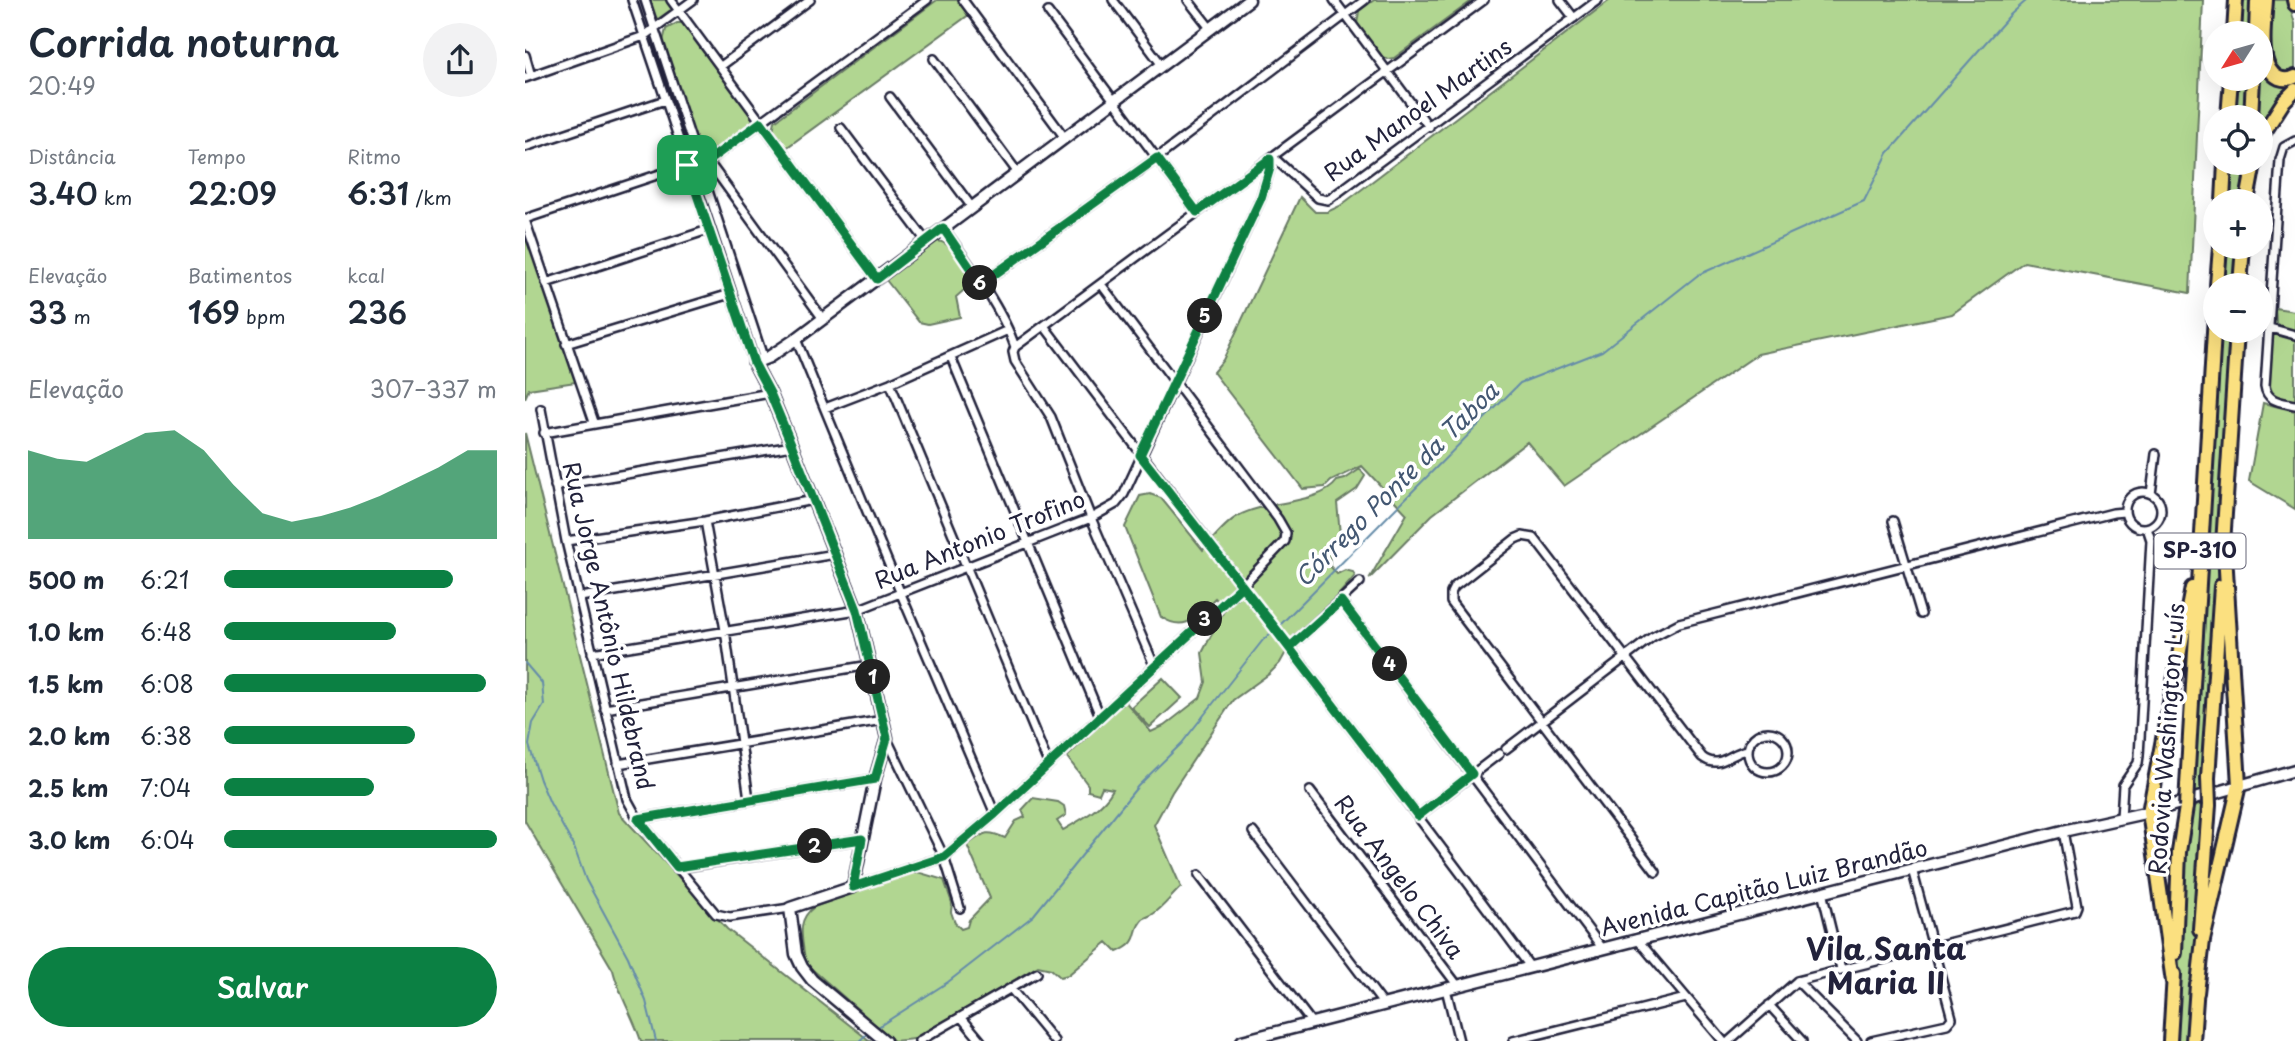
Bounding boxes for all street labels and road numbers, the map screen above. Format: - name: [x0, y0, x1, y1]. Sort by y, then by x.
- street label: Rua Manoel Martins: [1316, 29, 1518, 189]
- street label: Rua Jorge Antônio Hildebrand: [555, 458, 664, 793]
- street label: Rua Antonio Trofino: [869, 480, 1090, 597]
- road number: SP-310: [2155, 534, 2245, 568]
- street label: Rodovia Washington Luís: [2139, 602, 2192, 876]
- street label: Rua Angelo Chiva: [1327, 787, 1474, 966]
- street label: Avenida Capitão Luiz Brandão: [1597, 829, 1931, 944]

